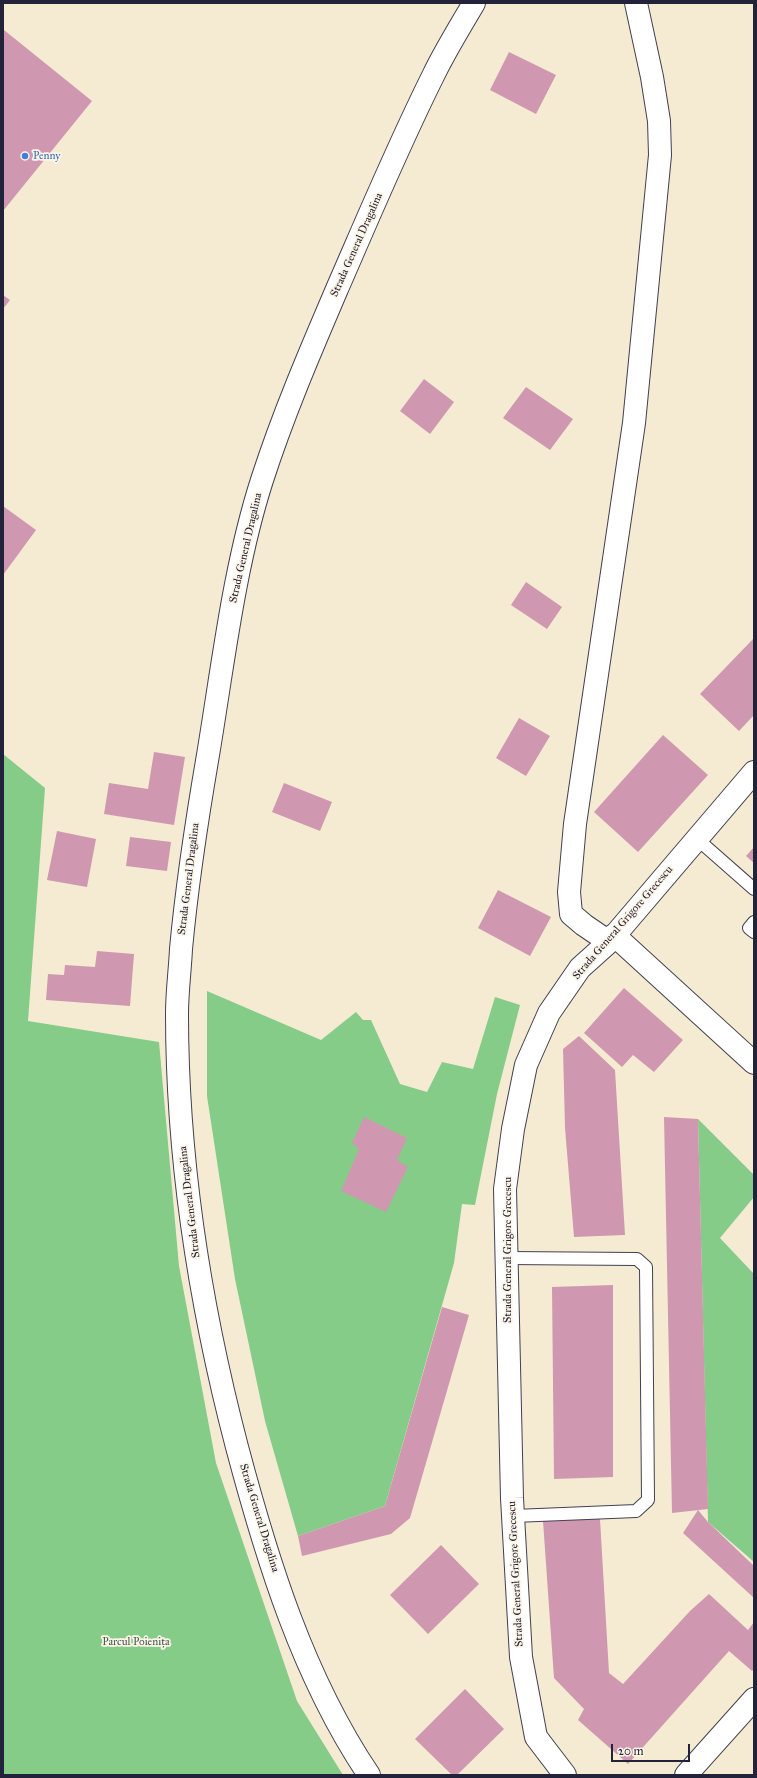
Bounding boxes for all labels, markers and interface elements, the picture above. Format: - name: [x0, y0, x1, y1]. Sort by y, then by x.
- place label: Penny: [33, 149, 60, 163]
- marker: Penny: [20, 151, 30, 161]
- street label: Strada General Dragalina: [328, 191, 386, 299]
- street label: Strada General Dragalina: [227, 492, 265, 604]
- street label: Strada General Dragalina: [176, 822, 202, 936]
- street label: Strada General Grigore Grecescu: [570, 864, 676, 982]
- street label: Strada General Dragalina: [177, 1145, 203, 1259]
- street label: Strada General Grigore Grecescu: [501, 1177, 515, 1323]
- street label: Strada General Dragalina: [236, 1462, 282, 1574]
- street label: Strada General Grigore Grecescu: [506, 1501, 526, 1647]
- park label: Parcul Poieniţa: [102, 1635, 170, 1649]
- scale bar: [613, 1736, 692, 1762]
- text: 20 m: [618, 1744, 644, 1758]

